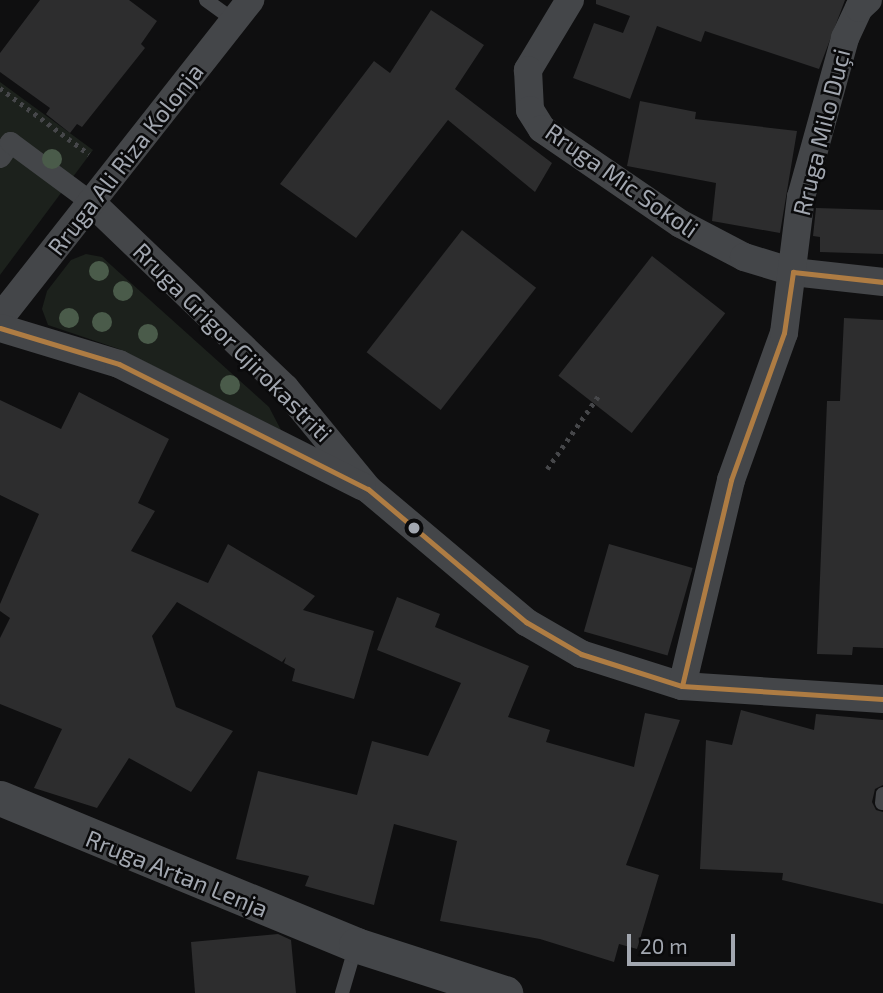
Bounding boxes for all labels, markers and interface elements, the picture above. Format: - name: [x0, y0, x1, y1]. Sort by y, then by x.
- street label: Rruga Milo Duçi: [786, 46, 856, 218]
- street label: Rruga Ali Riza Kolonja: [41, 57, 209, 261]
- street label: Rruga Mic Sokoli: [540, 117, 704, 243]
- street label: Rruga Grigor Gjirokastriti: [127, 236, 339, 448]
- unlabelled marker: [407, 521, 421, 535]
- street label: Rruga Artan Lenja: [81, 823, 273, 923]
- scale bar: [631, 920, 740, 964]
- text: 20 m: [640, 933, 688, 958]

